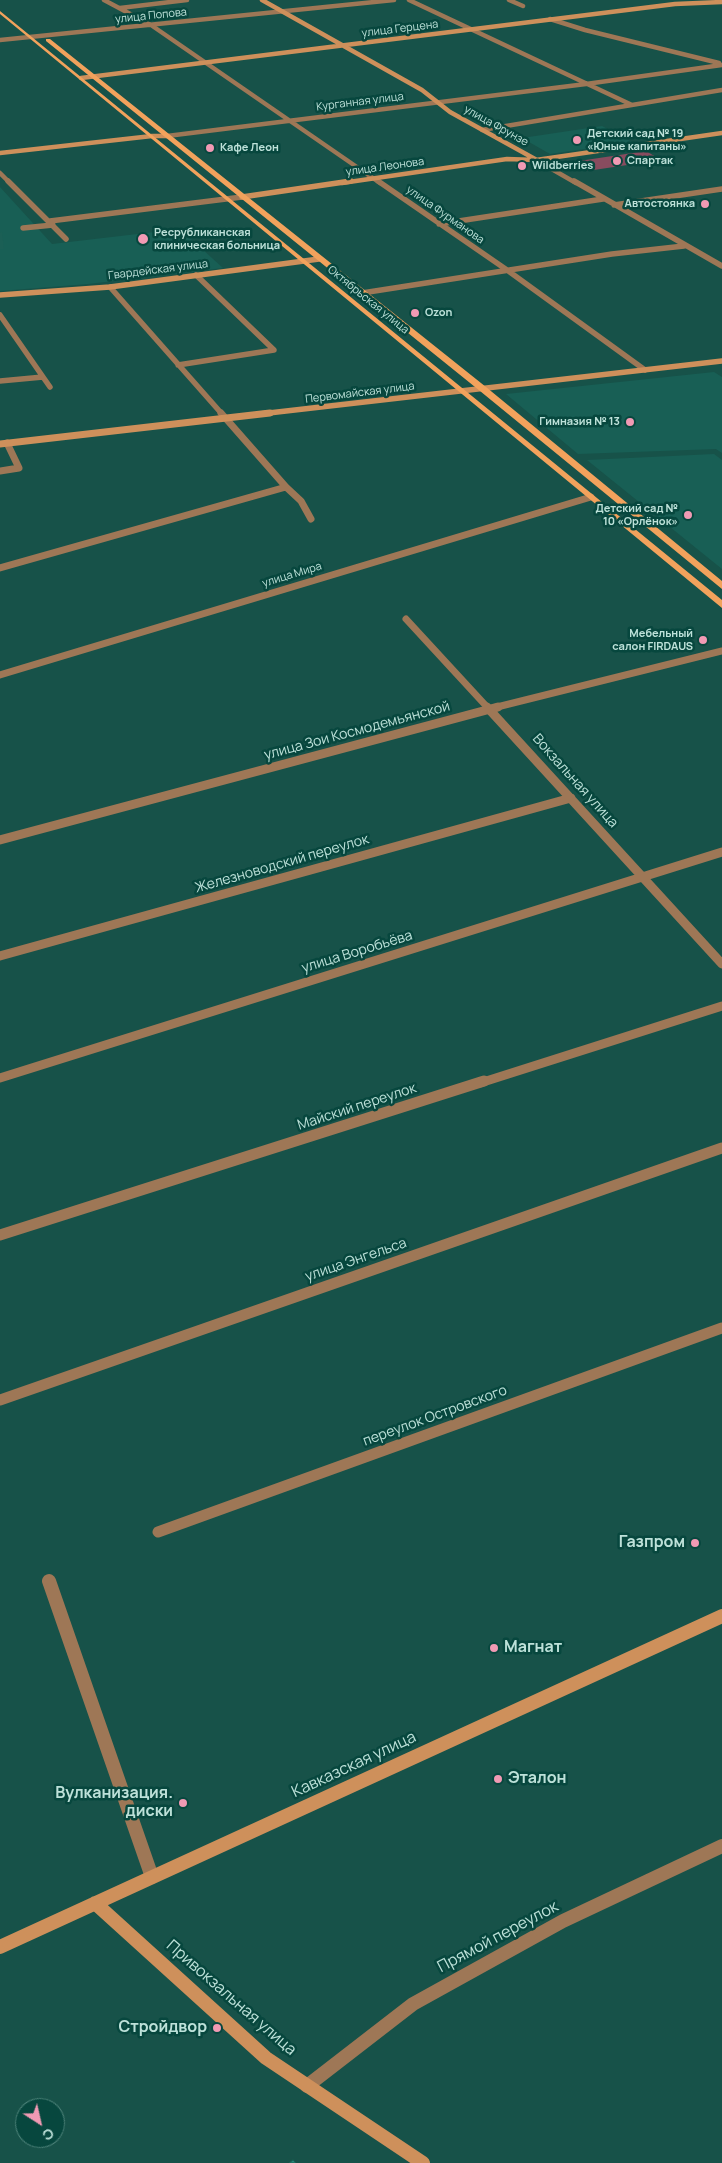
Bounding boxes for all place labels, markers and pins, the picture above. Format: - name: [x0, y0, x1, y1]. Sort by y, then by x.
- place label: Детский сад № 19 «Юные капитаны»: [587, 127, 687, 153]
- marker: Детский сад № 19 «Юные капитаны»: [571, 134, 583, 146]
- place label: Кафе Леон: [220, 141, 279, 155]
- marker: Кафе Леон: [204, 142, 216, 154]
- place label: Спартак: [627, 154, 673, 168]
- marker: Спартак: [611, 155, 623, 167]
- place label: Wildberries: [532, 159, 593, 173]
- marker: Wildberries: [516, 160, 528, 172]
- place label: Автостоянка: [625, 197, 695, 211]
- marker: Автостоянка: [699, 198, 711, 210]
- place label: Ресрубликанская клиническая больница: [154, 226, 280, 252]
- marker: Ресрубликанская клиническая больница: [136, 232, 150, 246]
- place label: Ozon: [425, 306, 452, 320]
- marker: Ozon: [409, 307, 421, 319]
- place label: Гимназия № 13: [539, 415, 620, 429]
- marker: Гимназия № 13: [624, 416, 636, 428]
- place label: Детский сад № 10 «Орлёнок»: [596, 502, 678, 528]
- marker: Детский сад № 10 «Орлёнок»: [682, 509, 694, 521]
- place label: Мебельный салон FIRDAUS: [612, 627, 693, 653]
- marker: Мебельный салон FIRDAUS: [697, 634, 709, 646]
- place label: Газпром: [619, 1533, 685, 1553]
- marker: Газпром: [689, 1537, 701, 1549]
- place label: Магнат: [504, 1638, 562, 1658]
- marker: Магнат: [488, 1642, 500, 1654]
- place label: Эталон: [508, 1769, 567, 1789]
- marker: Эталон: [492, 1773, 504, 1785]
- place label: Вулканизация. диски: [55, 1784, 173, 1822]
- marker: Вулканизация. диски: [177, 1797, 189, 1809]
- place label: Стройдвор: [118, 2018, 207, 2038]
- marker: Стройдвор: [211, 2022, 223, 2034]

